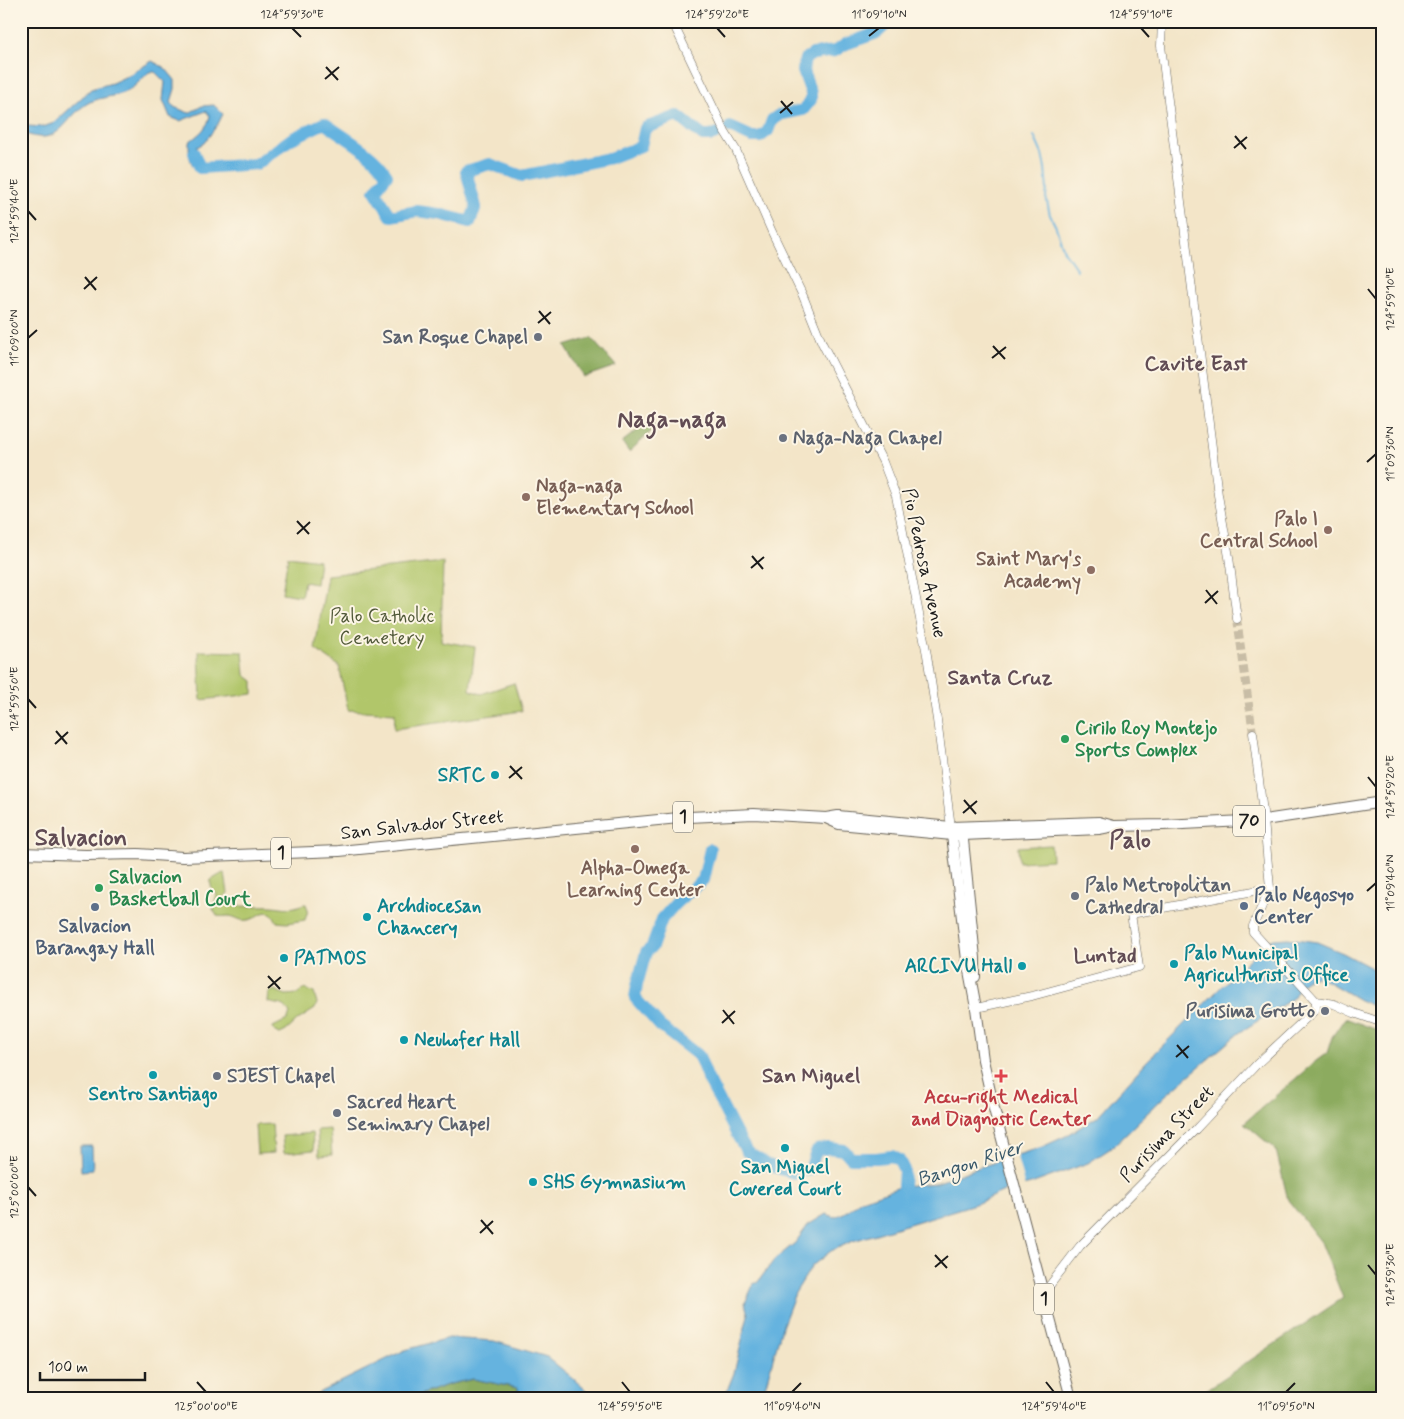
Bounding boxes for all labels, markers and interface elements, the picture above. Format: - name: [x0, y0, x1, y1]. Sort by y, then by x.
- text: 124°59'30"E: [260, 7, 324, 23]
- text: 124°59'20"E: [685, 7, 749, 23]
- text: 11°09'10"N: [851, 7, 907, 23]
- text: 124°59'10"E: [1109, 7, 1173, 23]
- text: 124°59'40"E: [7, 179, 23, 243]
- text: 124°59'10"E: [1383, 267, 1399, 331]
- text: 11°09'00"N: [7, 310, 23, 366]
- place label: San Roque Chapel: [382, 325, 528, 350]
- marker: San Roque Chapel: [532, 331, 544, 343]
- district label: Cavite East: [1145, 350, 1248, 378]
- district label: Naga-naga: [617, 405, 727, 439]
- place label: Naga-Naga Chapel: [793, 426, 942, 454]
- text: 11°09'30"N: [1383, 426, 1399, 482]
- marker: Naga-Naga Chapel: [777, 432, 789, 444]
- place label: Naga-naga Elementary School: [536, 474, 694, 521]
- street label: Pio Pedrosa Avenue: [896, 486, 952, 640]
- marker: Naga-naga Elementary School: [520, 491, 532, 503]
- place label: Palo I Central School: [1200, 507, 1318, 554]
- marker: Palo I Central School: [1322, 524, 1334, 536]
- place label: Saint Mary's Academy: [976, 547, 1082, 595]
- marker: Saint Mary's Academy: [1085, 564, 1097, 576]
- park label: Palo Catholic Cemetery: [330, 604, 435, 651]
- district label: Santa Cruz: [948, 664, 1053, 692]
- text: 124°59'50"E: [7, 666, 23, 732]
- place label: Cirilo Roy Montejo Sports Complex: [1075, 716, 1217, 763]
- marker: Cirilo Roy Montejo Sports Complex: [1059, 733, 1071, 745]
- text: 124°59'20"E: [1383, 755, 1399, 819]
- place label: SRTC: [438, 763, 485, 788]
- marker: SRTC: [489, 769, 501, 781]
- road number: 1: [673, 802, 693, 832]
- street label: San Salvador Street: [339, 804, 505, 846]
- road number: 70: [1233, 806, 1265, 836]
- district label: Salvacion: [35, 823, 127, 854]
- district label: Palo: [1109, 826, 1151, 857]
- road number: 1: [271, 838, 291, 868]
- marker: Alpha-Omega Learning Center: [629, 843, 641, 855]
- text: 11°09'40"N: [1383, 854, 1399, 912]
- place label: Alpha-Omega Learning Center: [567, 856, 704, 906]
- place label: Salvacion Basketball Court: [109, 865, 252, 912]
- place label: Palo Metropolitan Cathedral: [1085, 873, 1231, 920]
- marker: Salvacion Basketball Court: [93, 882, 105, 894]
- place label: Palo Negosyo Center: [1254, 883, 1354, 930]
- marker: Palo Metropolitan Cathedral: [1069, 890, 1081, 902]
- place label: Archdiocesan Chancery: [377, 894, 482, 941]
- marker: Palo Negosyo Center: [1238, 900, 1250, 912]
- marker: Salvacion Barangay Hall: [89, 901, 101, 913]
- marker: Archdiocesan Chancery: [361, 911, 373, 923]
- place label: Salvacion Barangay Hall: [35, 914, 155, 962]
- place label: Palo Municipal Agriculturist's Office: [1184, 941, 1349, 989]
- district label: Luntad: [1073, 942, 1137, 970]
- place label: PATMOS: [294, 946, 367, 971]
- marker: PATMOS: [278, 952, 290, 964]
- place label: ARCIVU Hall: [905, 954, 1012, 979]
- marker: Palo Municipal Agriculturist's Office: [1168, 958, 1180, 970]
- marker: ARCIVU Hall: [1016, 960, 1028, 972]
- place label: Purisima Grotto: [1185, 999, 1315, 1024]
- marker: Purisima Grotto: [1319, 1005, 1331, 1017]
- place label: Neuhofer Hall: [414, 1028, 520, 1053]
- marker: Neuhofer Hall: [398, 1034, 410, 1046]
- district label: San Miguel: [762, 1062, 860, 1090]
- place label: SJEST Chapel: [227, 1064, 336, 1089]
- marker: Sentro Santiago: [147, 1069, 159, 1081]
- marker: Accu-right Medical and Diagnostic Center: [994, 1069, 1008, 1083]
- marker: SJEST Chapel: [211, 1070, 223, 1082]
- street label: Purisima Street: [1114, 1080, 1220, 1188]
- place label: Sentro Santiago: [88, 1082, 218, 1108]
- place label: Accu-right Medical and Diagnostic Center: [911, 1085, 1092, 1133]
- place label: Sacred Heart Seminary Chapel: [347, 1090, 490, 1137]
- marker: Sacred Heart Seminary Chapel: [331, 1107, 343, 1119]
- water label: Bangon River: [913, 1133, 1030, 1196]
- marker: San Miguel Covered Court: [779, 1142, 791, 1154]
- text: 125°00'00"E: [7, 1155, 23, 1219]
- place label: San Miguel Covered Court: [729, 1155, 841, 1202]
- place label: SHS Gymnasium: [543, 1170, 687, 1195]
- marker: SHS Gymnasium: [527, 1176, 539, 1188]
- text: 124°59'30"E: [1383, 1243, 1399, 1307]
- road number: 1: [1034, 1284, 1054, 1315]
- scale bar: [40, 1349, 145, 1381]
- text: 100 m: [48, 1358, 88, 1378]
- text: 125°00'00"E: [174, 1399, 238, 1415]
- text: 124°59'50"E: [597, 1399, 663, 1415]
- text: 11°09'40"N: [763, 1399, 821, 1415]
- text: 124°59'40"E: [1022, 1399, 1086, 1415]
- text: 11°09'50"N: [1257, 1399, 1315, 1415]

